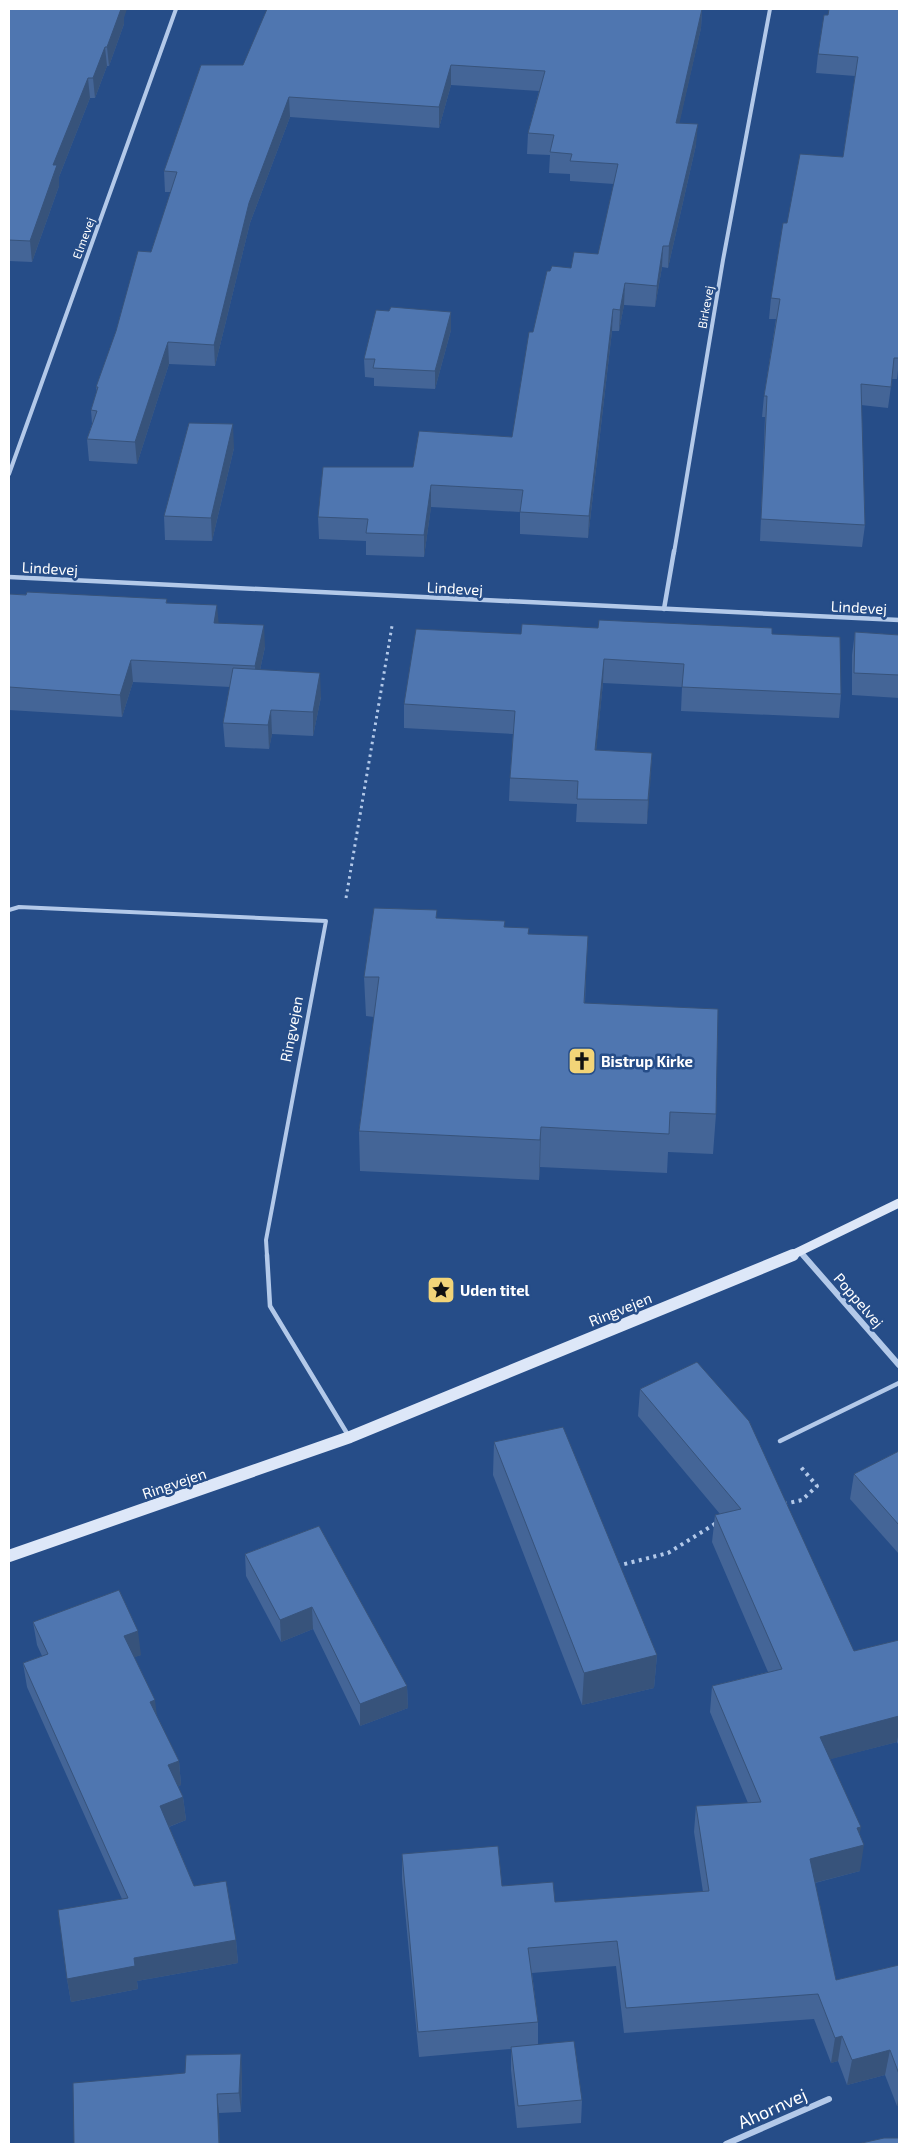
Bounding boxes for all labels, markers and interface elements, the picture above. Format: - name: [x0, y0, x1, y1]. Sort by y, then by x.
- street label: Elmevej: [69, 215, 98, 261]
- street label: Birkevej: [694, 284, 717, 330]
- street label: Lindevej: [21, 558, 79, 579]
- street label: Lindevej: [426, 578, 484, 599]
- street label: Lindevej: [830, 597, 888, 618]
- street label: Ringvejen: [276, 995, 307, 1064]
- church icon: Bistrup Kirke: [567, 1046, 597, 1076]
- place label: Bistrup Kirke: [601, 1052, 693, 1070]
- street label: Poppelvej: [830, 1269, 888, 1332]
- place icon: Uden titel: [426, 1275, 456, 1305]
- place label: Uden titel: [460, 1281, 530, 1299]
- street label: Ringvejen: [586, 1288, 655, 1331]
- street label: Ringvejen: [140, 1464, 209, 1503]
- street label: Ahornvej: [734, 2083, 810, 2133]

